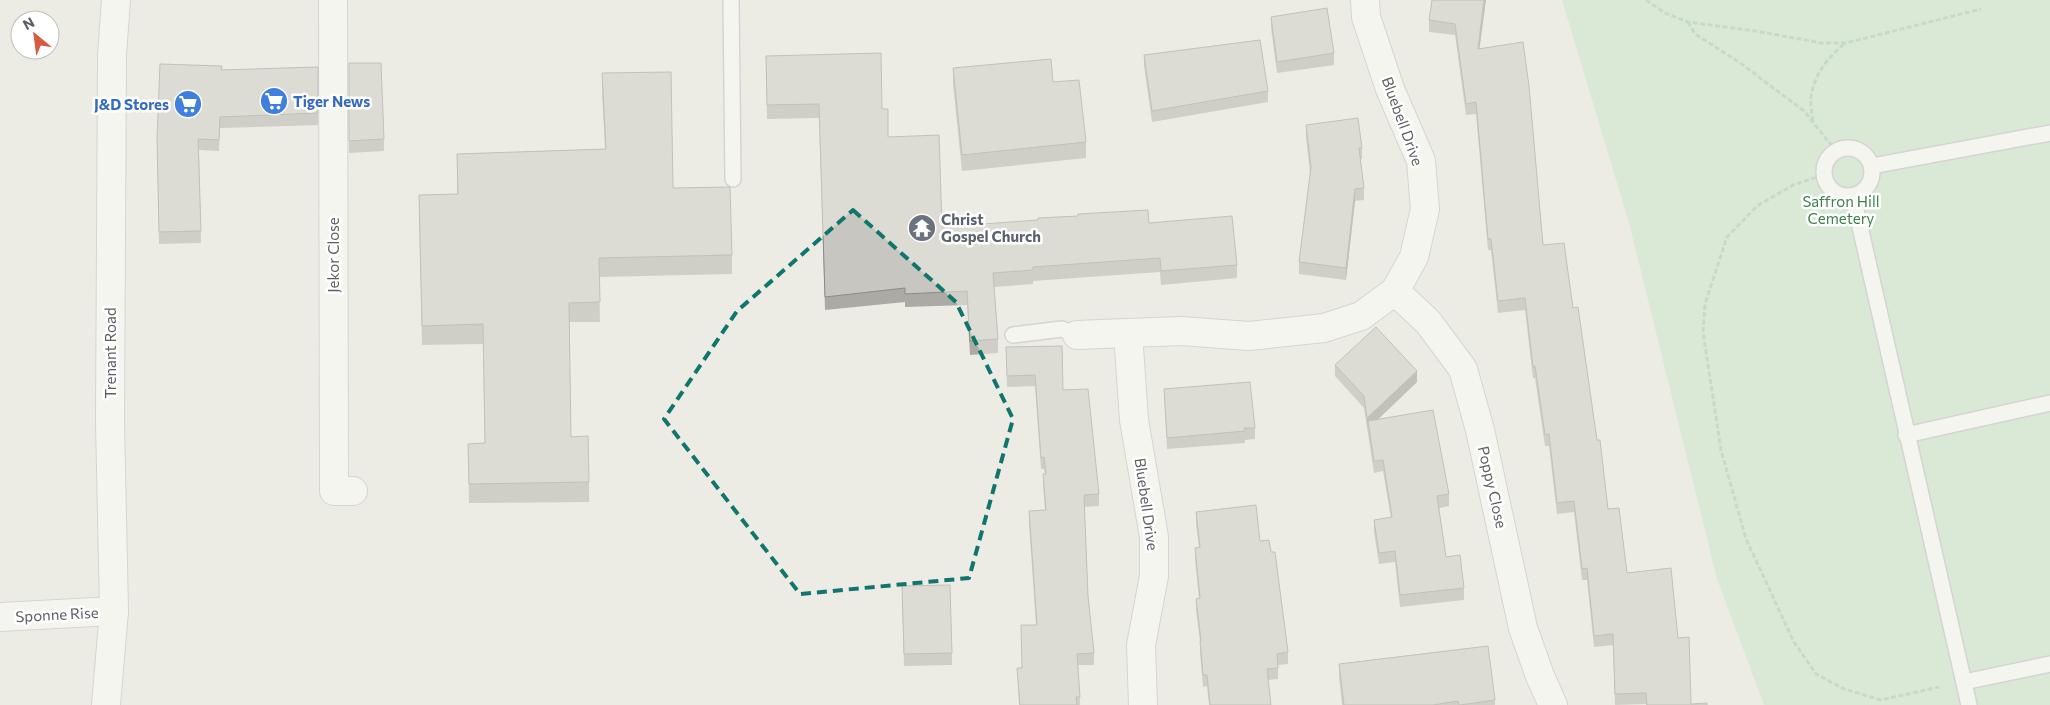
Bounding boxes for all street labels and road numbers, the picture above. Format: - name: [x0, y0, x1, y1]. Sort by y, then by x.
- street label: Bluebell Drive: [1379, 74, 1427, 168]
- street label: Jekor Close: [324, 217, 342, 293]
- street label: Trenant Road: [101, 307, 119, 399]
- street label: Poppy Close: [1475, 444, 1511, 530]
- street label: Bluebell Drive: [1132, 457, 1162, 552]
- street label: Sponne Rise: [15, 603, 99, 625]

